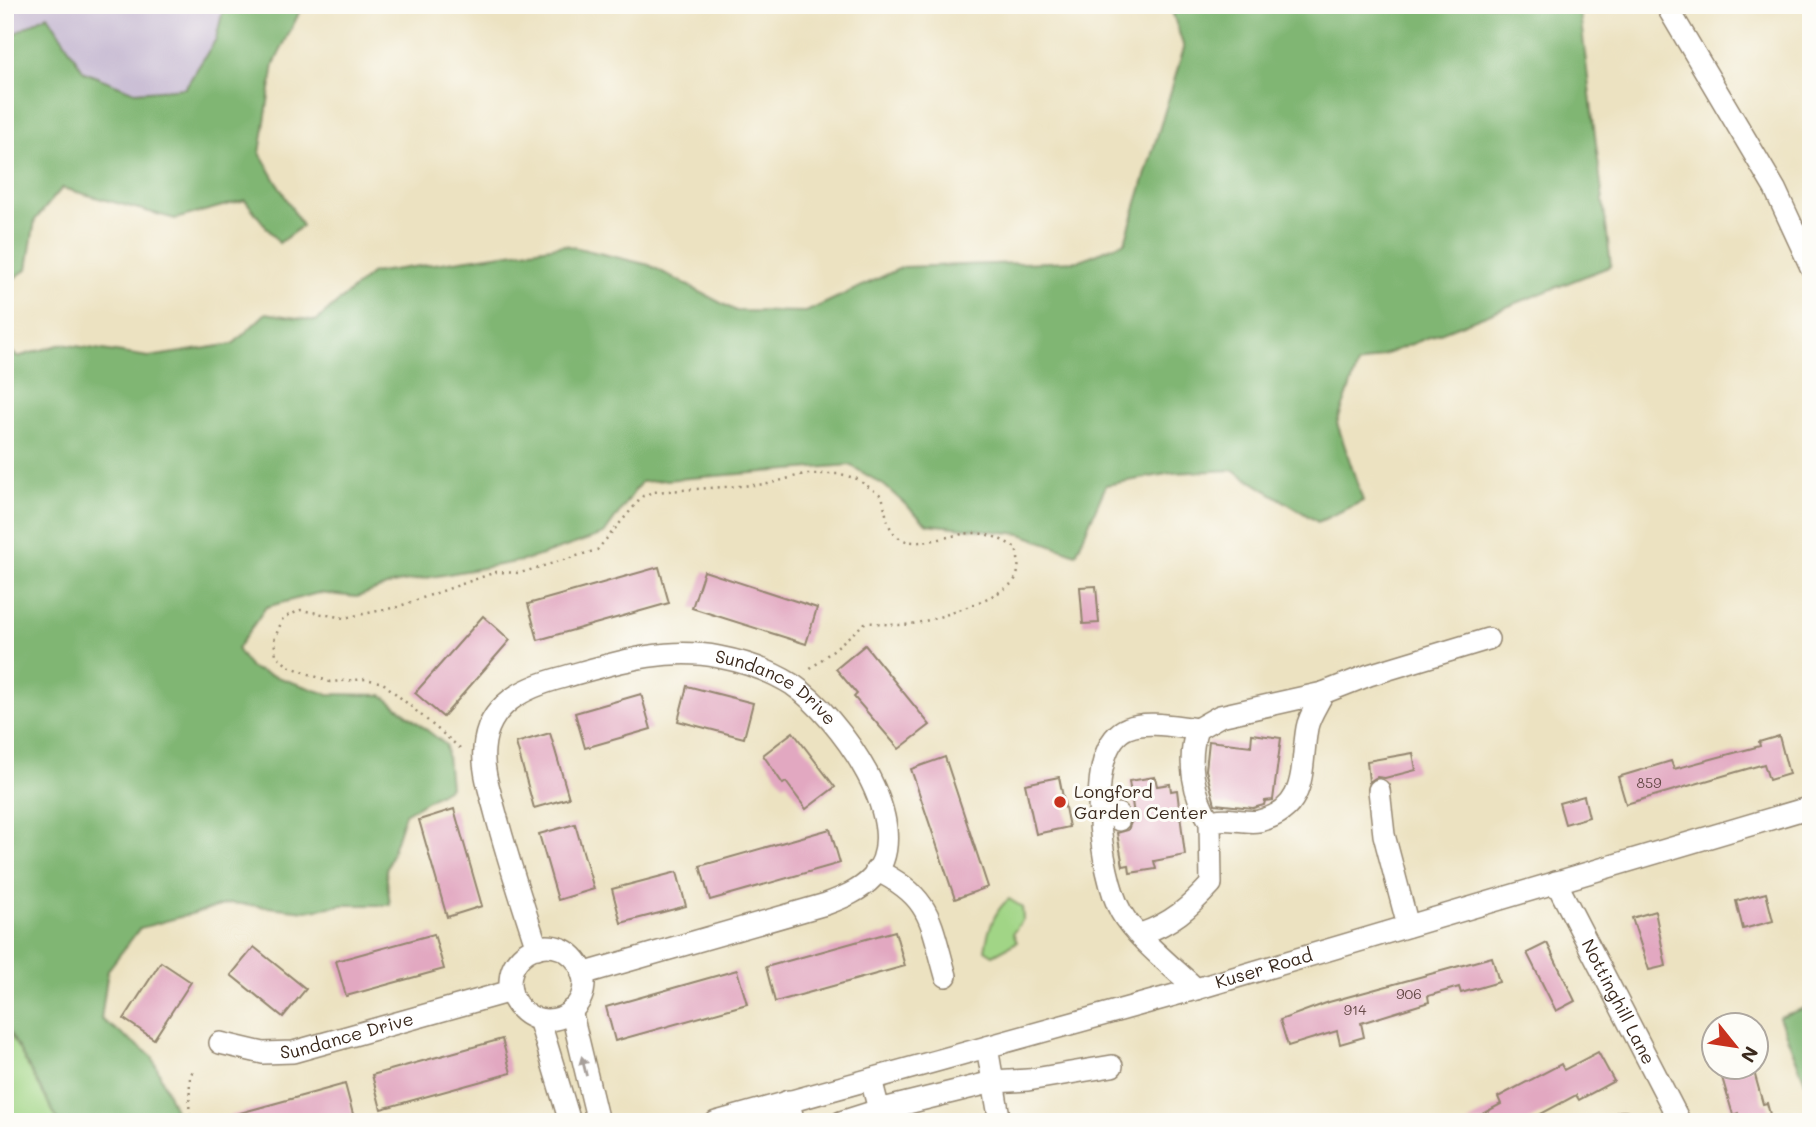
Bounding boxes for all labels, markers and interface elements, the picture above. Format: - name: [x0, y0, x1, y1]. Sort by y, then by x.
- street label: Sundance Drive: [713, 644, 842, 730]
- house number: 859: [1637, 773, 1661, 792]
- place label: Longford Garden Center: [1074, 779, 1208, 824]
- marker: Longford Garden Center: [1052, 794, 1068, 810]
- street label: Nottinghill Lane: [1576, 935, 1661, 1068]
- street label: Kuser Road: [1212, 942, 1315, 994]
- house number: 906: [1396, 984, 1422, 1003]
- house number: 914: [1344, 1000, 1367, 1019]
- street label: Sundance Drive: [280, 1006, 416, 1063]
- north arrow: [1700, 1012, 1770, 1082]
- text: N: [1736, 1042, 1765, 1067]
- one-way arrow: [578, 1055, 589, 1077]

